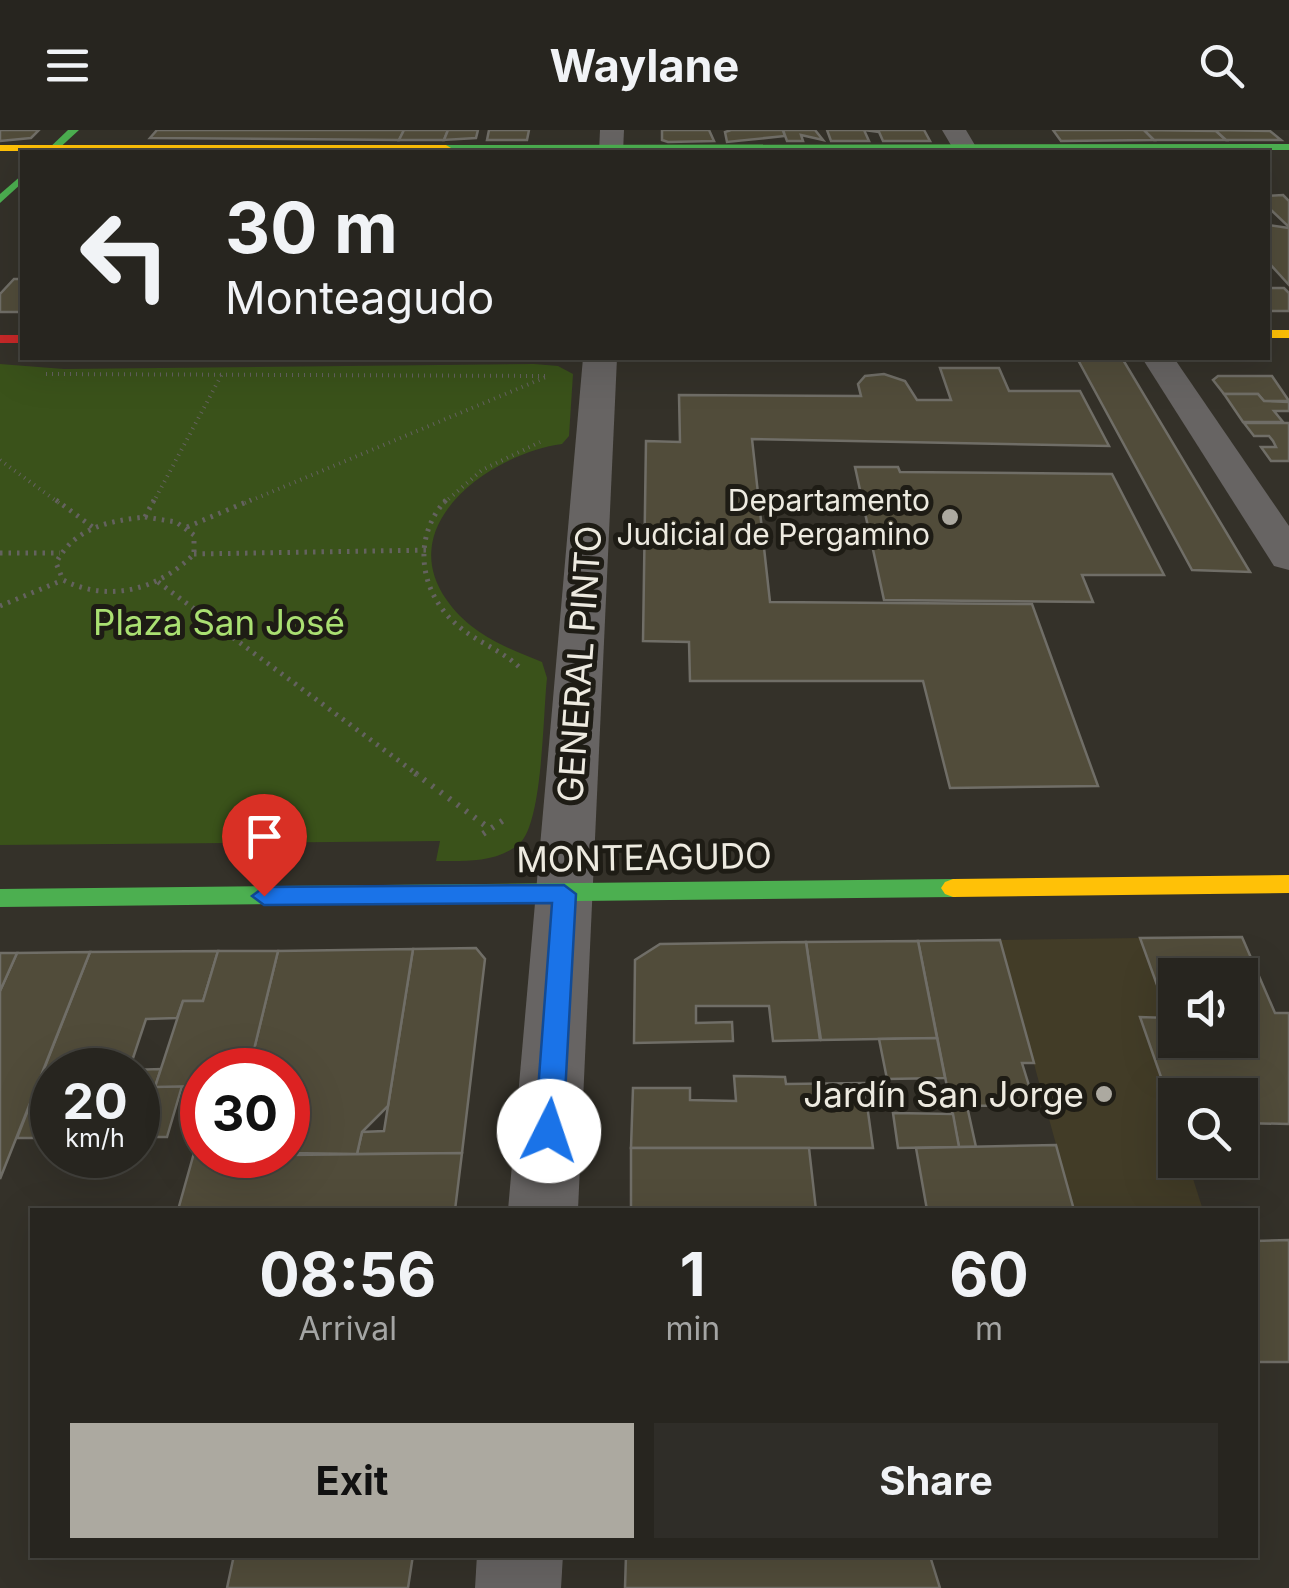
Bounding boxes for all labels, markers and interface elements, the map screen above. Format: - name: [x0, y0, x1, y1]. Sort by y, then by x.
- icon: menu: [40, 38, 95, 93]
- text: Waylane: [550, 38, 739, 93]
- icon: search: [1194, 38, 1249, 93]
- text: 30 m: [225, 185, 398, 270]
- icon: left: [60, 190, 190, 320]
- text: Monteagudo: [225, 270, 494, 325]
- place label: Departamento Judicial de Pergamino: [616, 482, 930, 552]
- marker: Departamento Judicial de Pergamino: [939, 506, 961, 528]
- street label: GENERAL PINTO: [548, 524, 610, 804]
- park label: Plaza San José: [93, 601, 345, 643]
- pin: [222, 794, 307, 897]
- icon: arrive: [237, 809, 292, 864]
- street label: MONTEAGUDO: [516, 834, 772, 880]
- map controls: [1158, 958, 1258, 1178]
- button: sound: [1158, 958, 1258, 1058]
- speed limit sign: 30: [180, 1048, 310, 1178]
- text: 20: [62, 1071, 128, 1131]
- place label: Jardín San Jorge: [803, 1073, 1084, 1115]
- button: search: [1158, 1078, 1258, 1178]
- position arrow: [497, 1079, 601, 1183]
- marker: Jardín San Jorge: [1093, 1083, 1115, 1105]
- text: km/h: [65, 1123, 125, 1153]
- text: 08:56: [259, 1238, 436, 1310]
- text: 1: [680, 1238, 706, 1310]
- text: 60: [949, 1238, 1029, 1310]
- text: Arrival: [298, 1309, 397, 1348]
- text: min: [665, 1309, 720, 1348]
- text: m: [975, 1309, 1003, 1348]
- button: Exit: [70, 1423, 634, 1538]
- button: Share: [654, 1423, 1218, 1538]

